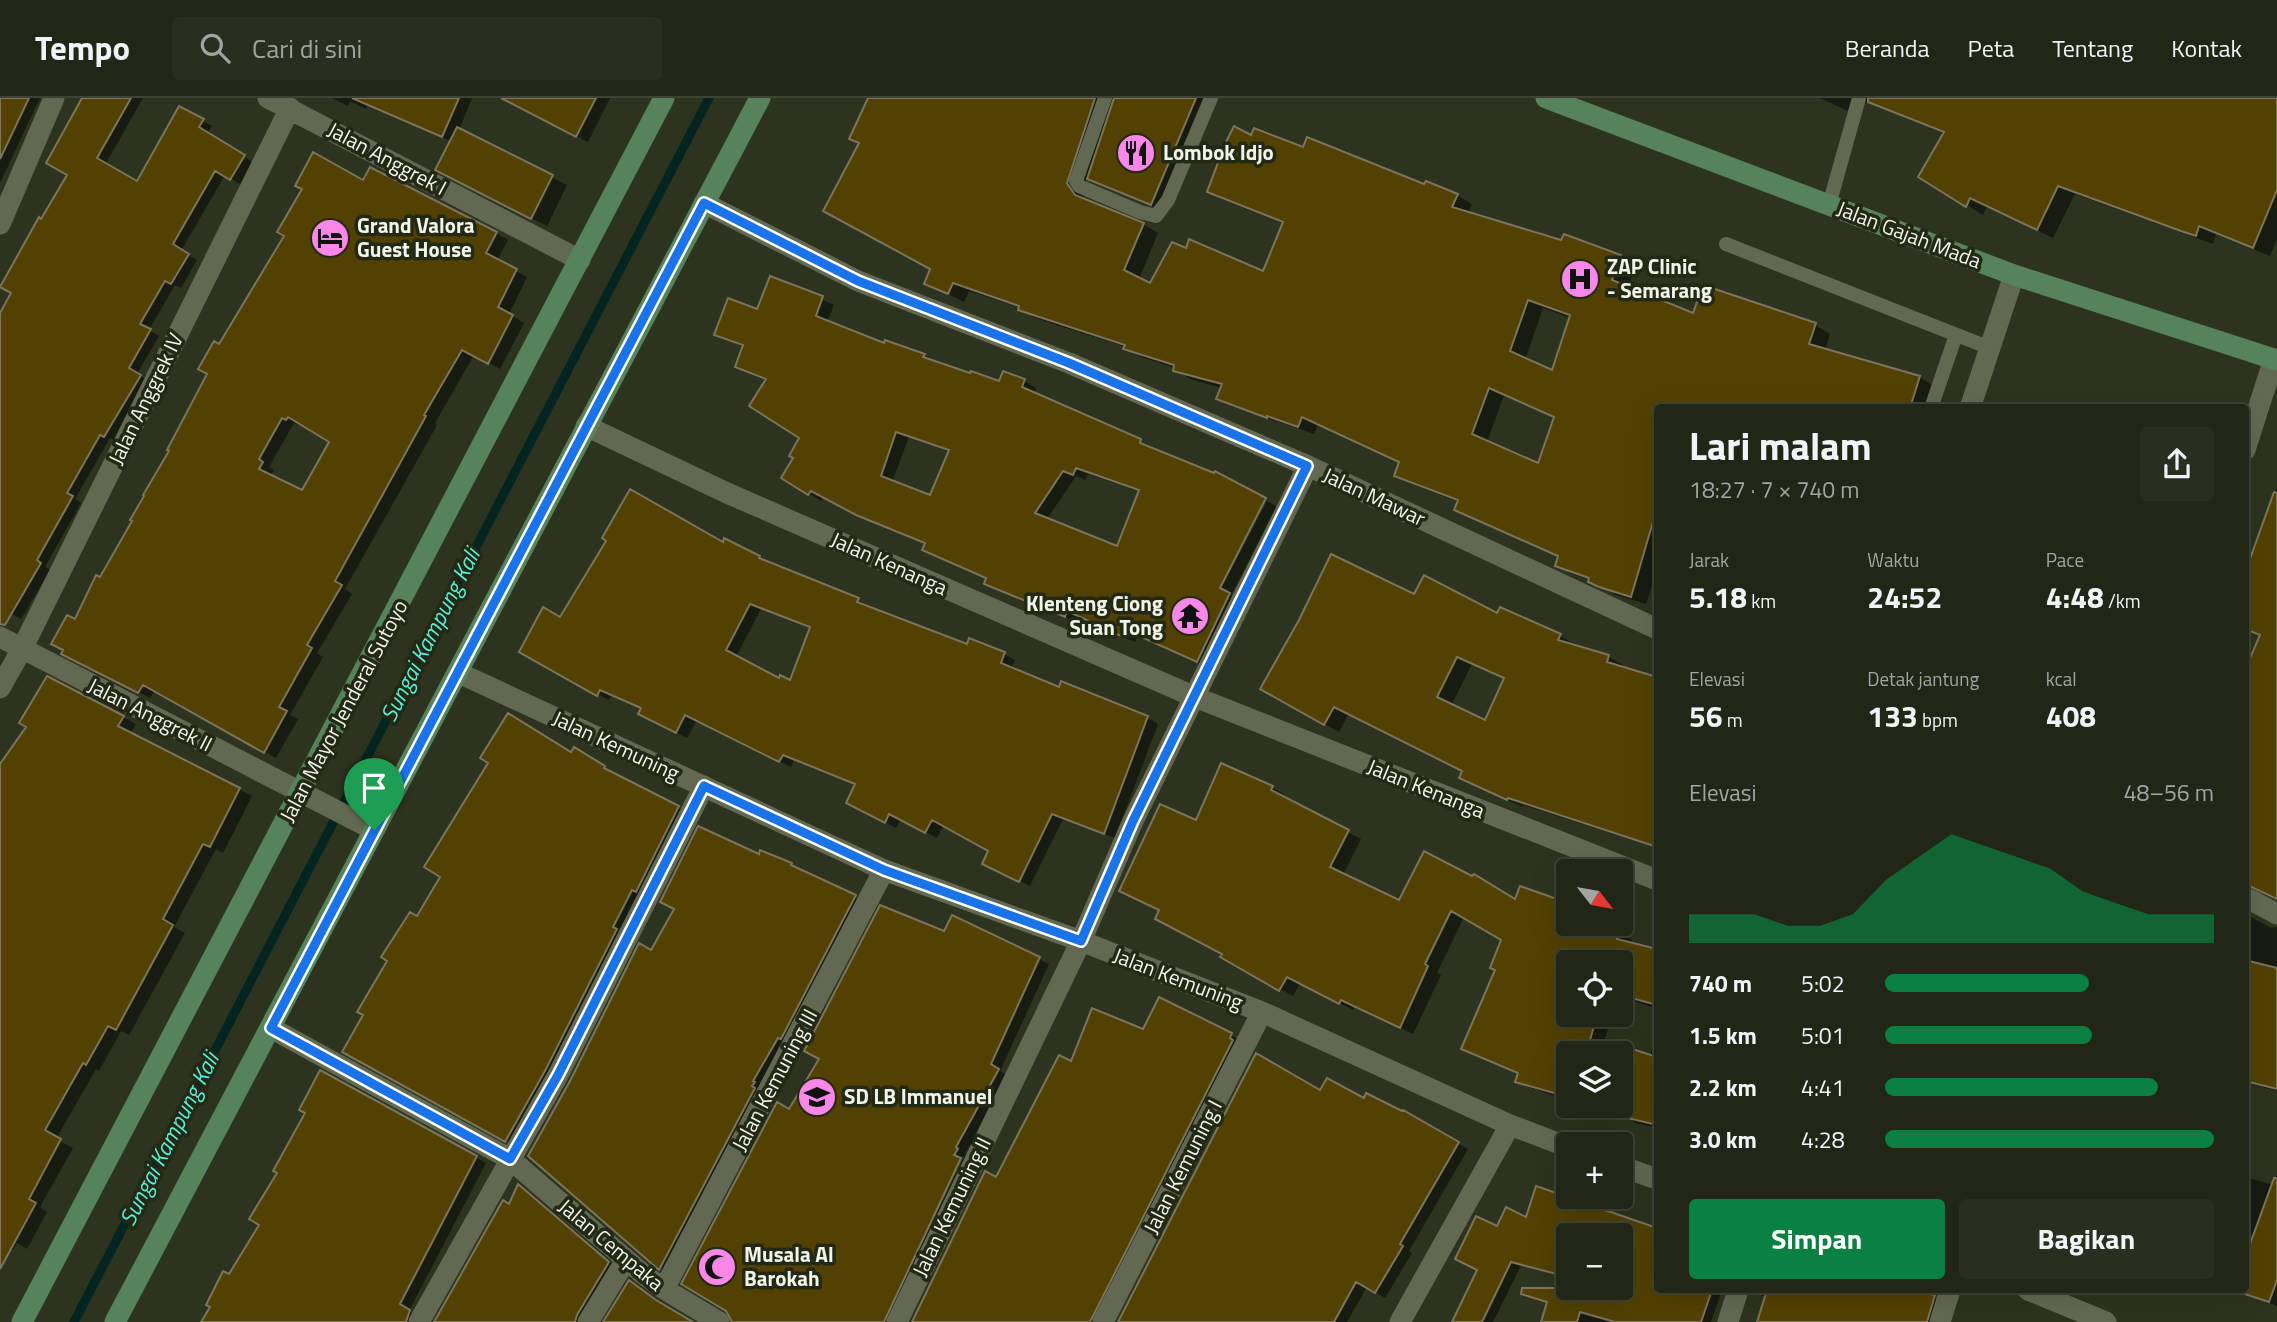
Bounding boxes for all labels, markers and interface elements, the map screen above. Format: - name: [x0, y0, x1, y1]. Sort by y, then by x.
- search box: [172, 17, 662, 80]
- text: Tempo: [35, 23, 130, 73]
- icon: search: [196, 29, 234, 67]
- text: Cari di sini: [252, 29, 362, 68]
- text: Beranda: [1845, 30, 1930, 66]
- text: Peta: [1968, 30, 2014, 66]
- text: Tentang: [2052, 30, 2133, 66]
- text: Kontak: [2171, 30, 2242, 66]
- street label: Jalan Anggrek I: [322, 113, 453, 203]
- restaurant icon: Lombok Idjo: [1115, 132, 1157, 174]
- place label: Lombok Idjo: [1163, 136, 1274, 168]
- street label: Jalan Gajah Mada: [1833, 192, 1987, 276]
- place label: Grand Valora Guest House: [357, 209, 475, 265]
- hotel icon: Grand Valora Guest House: [309, 217, 351, 259]
- place label: ZAP Clinic - Semarang: [1607, 250, 1712, 306]
- hospital icon: ZAP Clinic - Semarang: [1559, 258, 1601, 300]
- street label: Jalan Anggrek IV: [99, 327, 191, 470]
- text: Lari malam: [1689, 417, 1872, 475]
- button: share: [2140, 427, 2214, 501]
- street label: Jalan Mawar: [1318, 458, 1431, 534]
- text: 18:27 · 7 × 740 m: [1689, 472, 1859, 507]
- street label: Jalan Kenanga: [826, 523, 953, 603]
- water label: Sungai Kampung Kali: [371, 540, 489, 727]
- text: Jarak: [1689, 545, 1729, 574]
- text: Waktu: [1867, 545, 1919, 574]
- text: Pace: [2046, 545, 2084, 574]
- text: 5.18: [1689, 574, 1747, 620]
- text: 24:52: [1867, 574, 1942, 620]
- text: 4:48: [2046, 574, 2104, 620]
- text: km: [1747, 586, 1776, 615]
- text: /km: [2104, 586, 2141, 615]
- place label: Klenteng Ciong Suan Tong: [1026, 587, 1163, 643]
- street label: Jalan Mayor Jenderal Sutoyo: [271, 594, 415, 827]
- temple icon: Klenteng Ciong Suan Tong: [1169, 595, 1211, 637]
- text: Elevasi: [1689, 664, 1745, 693]
- text: Detak jantung: [1867, 664, 1979, 693]
- text: kcal: [2046, 664, 2077, 693]
- street label: Jalan Anggrek II: [83, 669, 218, 759]
- text: 56: [1689, 693, 1723, 739]
- text: 133: [1867, 693, 1918, 739]
- text: 408: [2046, 693, 2096, 739]
- street label: Jalan Kemuning: [548, 702, 685, 789]
- text: m: [1723, 705, 1743, 734]
- text: bpm: [1918, 705, 1958, 734]
- street label: Jalan Kenanga: [1363, 750, 1491, 826]
- pin: [344, 758, 404, 830]
- icon: arrive: [355, 769, 393, 807]
- text: Elevasi: [1689, 775, 1757, 810]
- text: 48–56 m: [2124, 775, 2214, 810]
- north arrow: [1556, 859, 1633, 936]
- map controls: [1556, 859, 1633, 1300]
- street label: Jalan Kemuning: [1109, 939, 1248, 1018]
- button: locate: [1556, 950, 1633, 1027]
- text: 740 m: [1689, 966, 1752, 1001]
- text: 5:02: [1801, 966, 1845, 1001]
- street label: Jalan Kemuning III: [723, 1003, 825, 1156]
- text: 1.5 km: [1689, 1018, 1757, 1053]
- text: 5:01: [1801, 1018, 1845, 1053]
- button: layers: [1556, 1041, 1633, 1118]
- water label: Sungai Kampung Kali: [110, 1044, 228, 1231]
- text: 2.2 km: [1689, 1070, 1757, 1105]
- text: 4:41: [1801, 1070, 1845, 1105]
- school or university icon: SD LB Immanuel: [796, 1076, 838, 1118]
- place label: SD LB Immanuel: [844, 1080, 992, 1112]
- street label: Jalan Kemuning I: [1135, 1094, 1230, 1239]
- text: 3.0 km: [1689, 1122, 1757, 1157]
- text: 4:28: [1801, 1122, 1845, 1157]
- street label: Jalan Kemuning II: [903, 1131, 999, 1282]
- button: +: [1556, 1132, 1633, 1209]
- street label: Jalan Cempaka: [552, 1190, 672, 1298]
- button: Simpan: [1689, 1199, 1945, 1279]
- button: Bagikan: [1959, 1199, 2214, 1279]
- button: −: [1556, 1223, 1633, 1300]
- place label: Musala Al Barokah: [744, 1238, 834, 1294]
- mosque icon: Musala Al Barokah: [696, 1246, 738, 1288]

